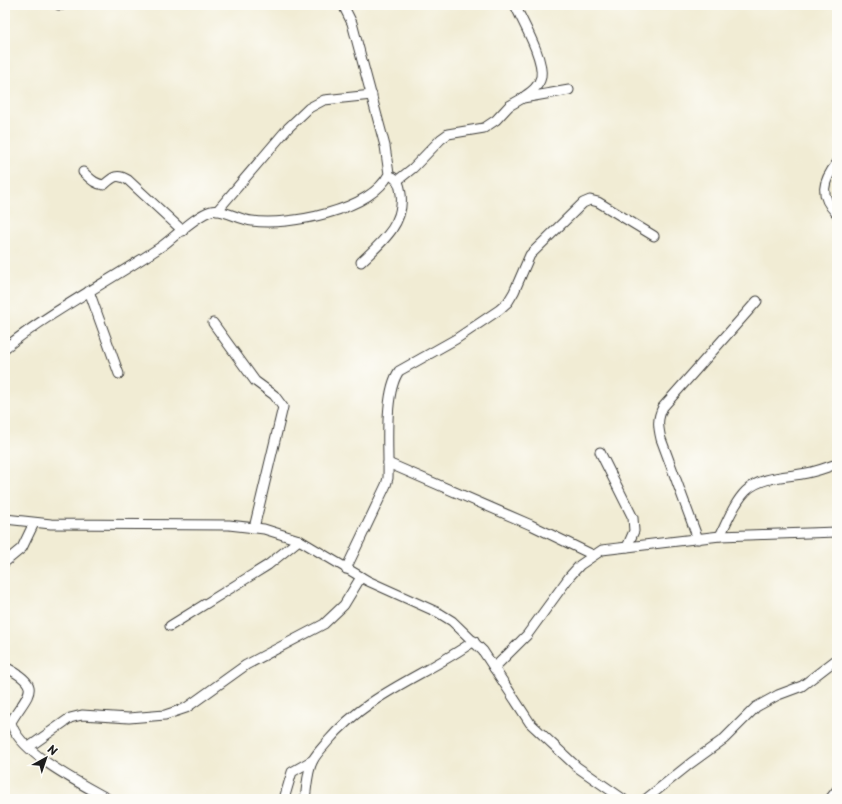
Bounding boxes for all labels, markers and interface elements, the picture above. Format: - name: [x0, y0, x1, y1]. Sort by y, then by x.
- north arrow: [26, 738, 66, 778]
- text: N: [44, 741, 62, 759]

